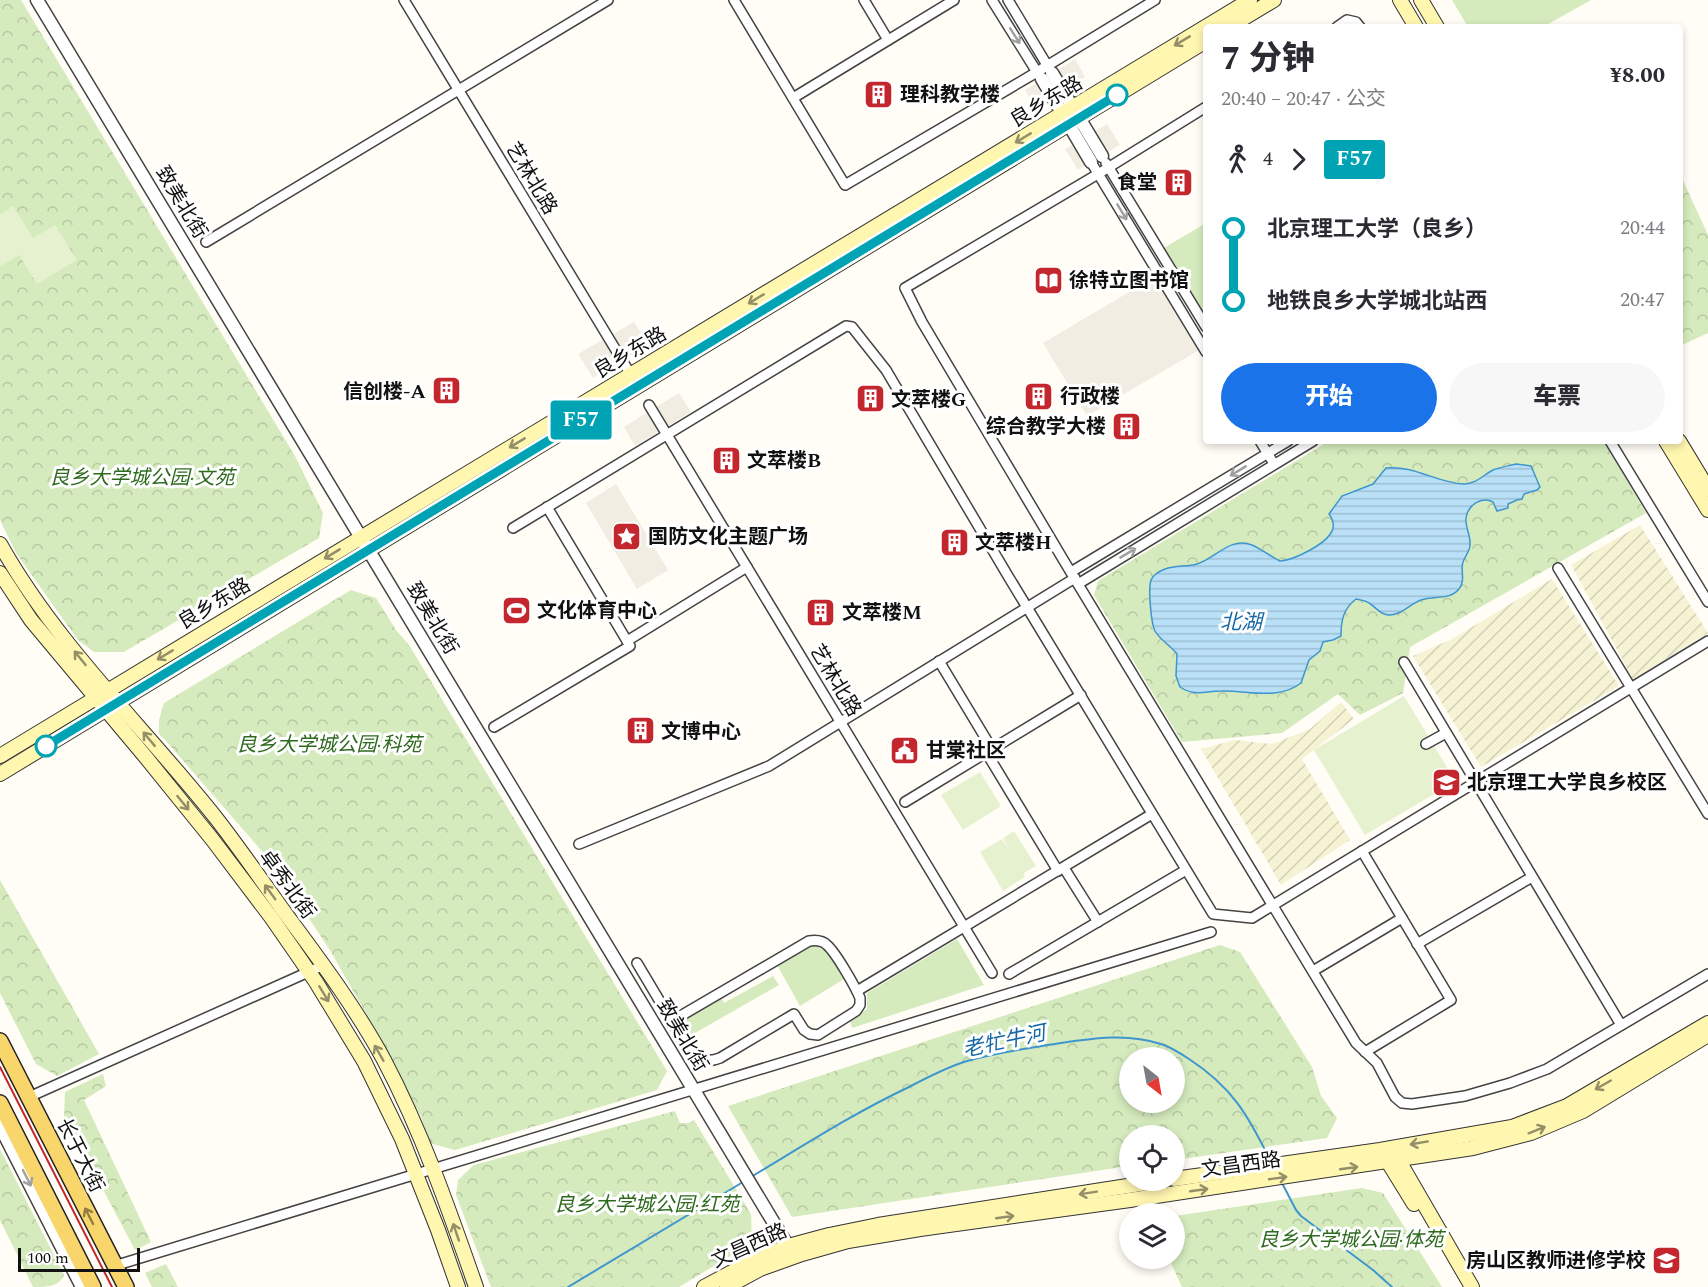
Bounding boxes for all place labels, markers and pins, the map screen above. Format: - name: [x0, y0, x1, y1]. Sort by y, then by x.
- building icon: 理科教学楼: [863, 78, 895, 110]
- place label: 理科教学楼: [900, 80, 1000, 110]
- unlabelled marker: [1106, 84, 1128, 106]
- building icon: 食堂: [1162, 166, 1194, 198]
- place label: 食堂: [1117, 168, 1157, 198]
- library icon: 徐特立图书馆: [1032, 264, 1064, 296]
- place label: 徐特立图书馆: [1069, 266, 1189, 296]
- building icon: 信创楼-A: [431, 375, 463, 407]
- place label: 信创楼-A: [343, 377, 427, 407]
- building icon: 行政楼: [1023, 380, 1055, 412]
- place label: 行政楼: [1060, 382, 1120, 412]
- building icon: 文萃楼G: [854, 383, 886, 415]
- place label: 文萃楼G: [891, 385, 966, 415]
- building icon: 综合教学大楼: [1111, 410, 1143, 442]
- place label: 综合教学大楼: [986, 412, 1106, 442]
- building icon: 文萃楼B: [710, 444, 742, 476]
- place label: 文萃楼B: [747, 446, 821, 476]
- place icon: 国防文化主题广场: [611, 520, 643, 552]
- place label: 国防文化主题广场: [648, 522, 808, 552]
- building icon: 文萃楼H: [938, 526, 970, 558]
- place label: 文萃楼H: [975, 528, 1052, 558]
- sports icon: 文化体育中心: [500, 594, 532, 626]
- place label: 文化体育中心: [537, 596, 657, 626]
- building icon: 文萃楼M: [805, 596, 837, 628]
- place label: 文萃楼M: [842, 598, 922, 628]
- building icon: 文博中心: [624, 715, 656, 747]
- place label: 文博中心: [661, 717, 741, 747]
- public building icon: 甘棠社区: [889, 734, 921, 766]
- unlabelled marker: [35, 735, 57, 757]
- place label: 甘棠社区: [926, 736, 1006, 766]
- school or university icon: 北京理工大学良乡校区: [1430, 766, 1462, 798]
- place label: 北京理工大学良乡校区: [1467, 768, 1667, 798]
- school or university icon: 房山区教师进修学校: [1651, 1244, 1683, 1276]
- place label: 房山区教师进修学校: [1466, 1246, 1646, 1276]

